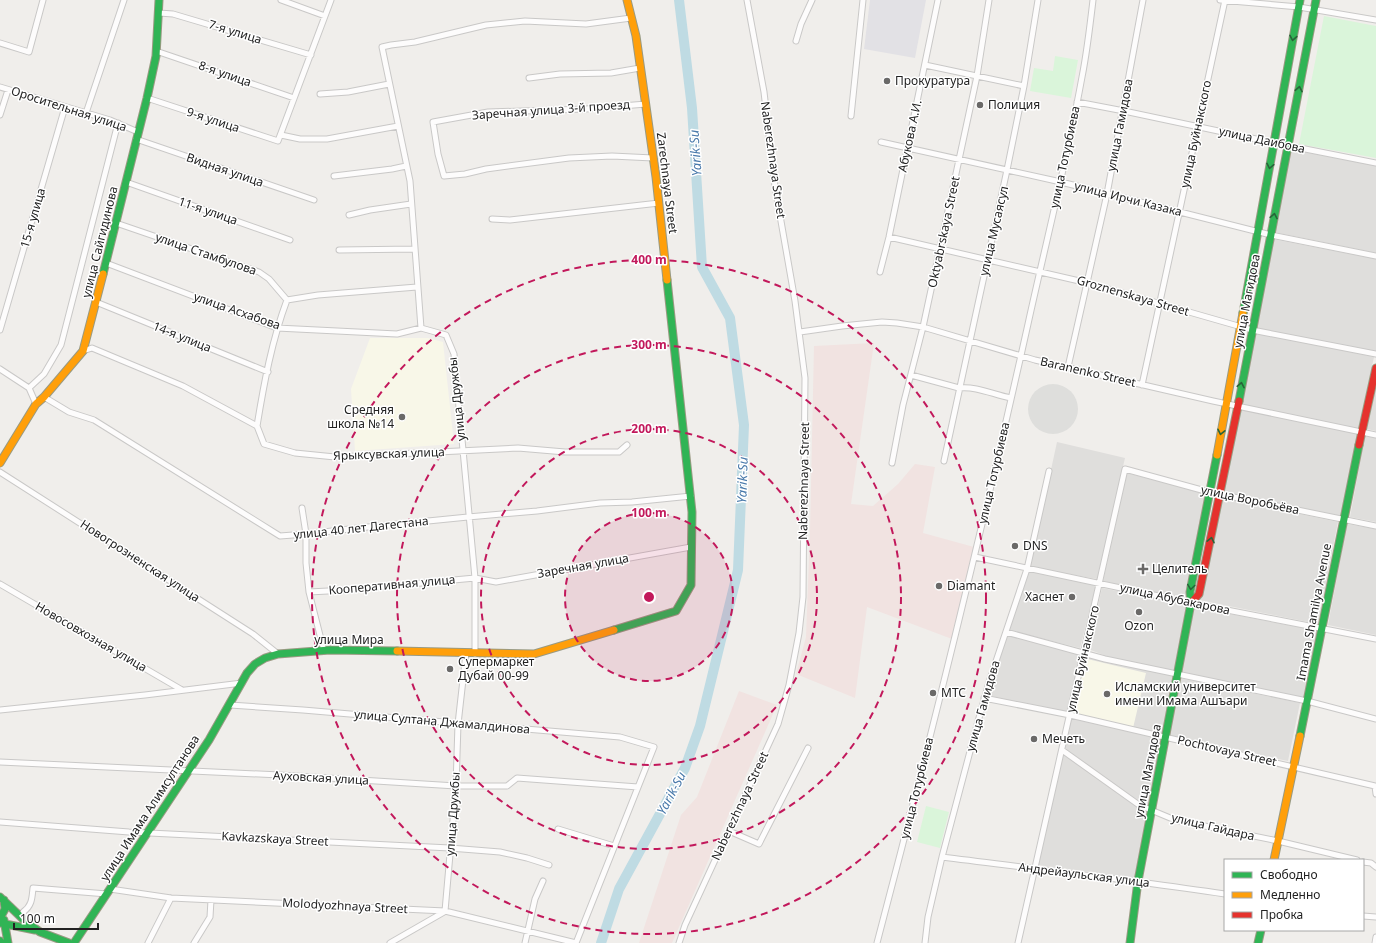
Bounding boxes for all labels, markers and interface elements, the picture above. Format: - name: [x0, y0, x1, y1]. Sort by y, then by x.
- street label: 7-я улица: [206, 15, 264, 48]
- one-way arrow: [1289, 35, 1298, 41]
- street label: 8-я улица: [196, 57, 254, 90]
- place label: Прокуратура: [895, 72, 970, 89]
- marker: Прокуратура: [882, 76, 892, 86]
- street label: улица Гамидова: [1102, 77, 1137, 173]
- street label: улица Буйнакского: [1176, 79, 1215, 189]
- street label: Оросительная улица: [9, 82, 129, 135]
- one-way arrow: [1294, 86, 1302, 92]
- street label: Заречная улица 3-й проезд: [471, 95, 631, 124]
- place label: Полиция: [988, 96, 1040, 113]
- street label: Абукова А.И.: [894, 98, 925, 174]
- street label: Naberezhnaya Street: [757, 100, 790, 220]
- marker: Полиция: [975, 100, 985, 110]
- street label: 9-я улица: [184, 103, 242, 136]
- street label: улица Тотурбиева: [1045, 104, 1084, 210]
- street label: улица Даибова: [1217, 122, 1307, 157]
- water label: Yarik-Su: [684, 129, 706, 177]
- street label: Zarechnaya Street: [653, 131, 682, 235]
- street label: Видная улица: [184, 148, 266, 191]
- one-way arrow: [1267, 163, 1275, 170]
- street label: Oktyabrskaya Street: [923, 174, 964, 289]
- street label: улица Ирчи Казака: [1072, 177, 1184, 220]
- street label: улица Сайгидинова: [77, 184, 122, 299]
- street label: улица Мусаясул: [975, 184, 1012, 278]
- street label: 15-я улица: [16, 186, 49, 250]
- street label: 11-я улица: [176, 192, 240, 229]
- one-way arrow: [1269, 213, 1278, 220]
- street label: улица Стамбулова: [153, 228, 259, 279]
- text: 400 m: [631, 251, 667, 268]
- street label: улица Магидова: [1229, 253, 1264, 349]
- street label: Groznenskaya Street: [1075, 271, 1192, 320]
- street label: улица Асхабова: [191, 288, 283, 333]
- street label: 14-я улица: [150, 317, 214, 356]
- text: 300 m: [631, 336, 667, 353]
- street label: Baranenko Street: [1039, 352, 1138, 391]
- street label: улица Дружбы: [444, 356, 469, 442]
- one-way arrow: [1237, 382, 1245, 388]
- place label: Средняя школа №14: [327, 401, 394, 432]
- marker: Средняя школа №14: [397, 412, 407, 422]
- text: 200 m: [631, 420, 667, 437]
- street label: улица Тотурбиева: [974, 420, 1013, 525]
- street label: Naberezhnaya Street: [794, 421, 813, 540]
- one-way arrow: [1218, 429, 1226, 435]
- street label: Ярыксувская улица: [333, 443, 445, 464]
- water label: Yarik-Su: [732, 456, 752, 504]
- street label: улица Воробьёва: [1199, 481, 1301, 518]
- text: 100 m: [631, 504, 667, 521]
- street label: улица 40 лет Дагестана: [293, 512, 429, 543]
- street label: Новогрозненская улица: [77, 515, 203, 606]
- place label: DNS: [1023, 537, 1048, 554]
- one-way arrow: [1206, 537, 1214, 543]
- marker: DNS: [1010, 541, 1020, 551]
- street label: Imama Shamilya Avenue: [1292, 542, 1335, 682]
- street label: Заречная улица: [536, 549, 630, 582]
- place label: Целитель: [1152, 560, 1208, 577]
- marker: Целитель: [1137, 563, 1149, 575]
- street label: Кооперативная улица: [328, 570, 456, 599]
- place label: Diamant: [947, 577, 996, 594]
- street label: улица Абубакарова: [1118, 579, 1232, 618]
- marker: Diamant: [934, 581, 944, 591]
- one-way arrow: [1187, 584, 1196, 590]
- place label: Хаснет: [1025, 588, 1064, 605]
- centre of rings: [642, 590, 656, 604]
- marker: Хаснет: [1067, 592, 1077, 602]
- street label: Новосовхозная улица: [32, 598, 150, 676]
- street label: улица Буйнакского: [1062, 604, 1103, 714]
- marker: Ozon: [1134, 607, 1144, 617]
- place label: Ozon: [1124, 617, 1154, 634]
- street label: улица Мира: [314, 631, 384, 648]
- place label: Супермаркет Дубай 00-99: [458, 653, 535, 684]
- street label: улица Гамидова: [961, 658, 1004, 753]
- marker: Супермаркет Дубай 00-99: [445, 664, 455, 674]
- place label: Исламский университет имени Имама Ашъари: [1115, 678, 1256, 709]
- place label: МТС: [941, 684, 966, 701]
- marker: МТС: [928, 688, 938, 698]
- marker: Исламский университет имени Имама Ашъари: [1102, 689, 1112, 699]
- street label: улица Султана Джамалдинова: [353, 705, 531, 738]
- street label: улица Магидова: [1130, 723, 1165, 819]
- place label: Мечеть: [1042, 730, 1085, 747]
- street label: улица Имама Алимсултанова: [96, 731, 203, 884]
- street label: Pochtovaya Street: [1176, 731, 1279, 770]
- marker: Мечеть: [1029, 734, 1039, 744]
- street label: улица Тотурбиева: [896, 735, 937, 840]
- street label: Naberezhnaya Street: [707, 748, 772, 863]
- street label: Ауховская улица: [273, 766, 369, 789]
- water label: Yarik-Su: [652, 768, 690, 818]
- street label: улица Дружбы: [441, 771, 464, 857]
- street label: улица Гайдара: [1170, 809, 1256, 844]
- street label: Kavkazskaya Street: [221, 827, 330, 850]
- street label: Андрейаульская улица: [1017, 858, 1151, 891]
- legend: [1224, 859, 1364, 931]
- text: Свободно: [1260, 866, 1318, 883]
- text: Медленно: [1260, 886, 1320, 903]
- street label: Molodyozhnaya Street: [282, 894, 409, 917]
- scale bar: [14, 905, 98, 931]
- text: Пробка: [1260, 906, 1303, 923]
- text: 100 m: [20, 910, 55, 927]

